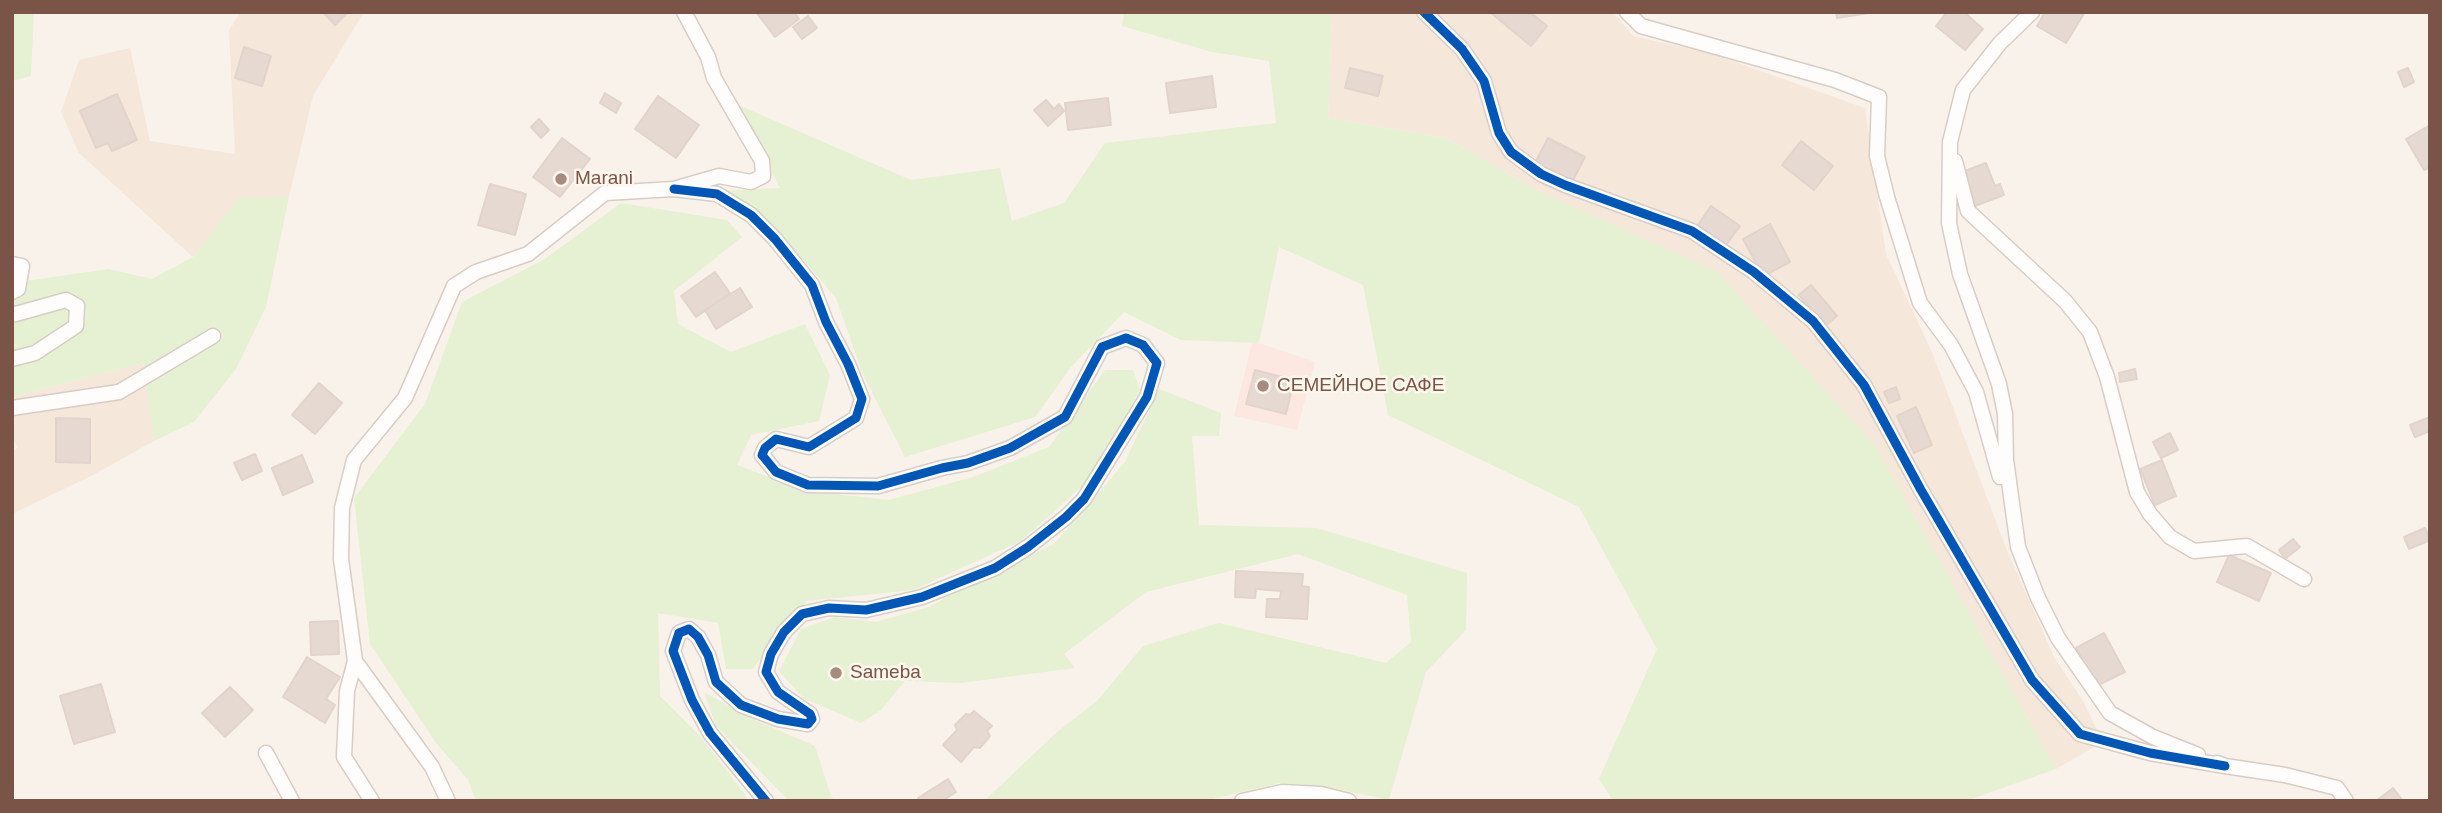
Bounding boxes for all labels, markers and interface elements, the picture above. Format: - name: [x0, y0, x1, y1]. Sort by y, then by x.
- place label: Marani: [575, 168, 633, 190]
- marker: Marani: [553, 171, 569, 187]
- place label: СЕМЕЙНОЕ САФЕ: [1277, 375, 1444, 397]
- marker: СЕМЕЙНОЕ САФЕ: [1255, 378, 1271, 394]
- place label: Sameba: [850, 662, 921, 684]
- marker: Sameba: [828, 665, 844, 681]

